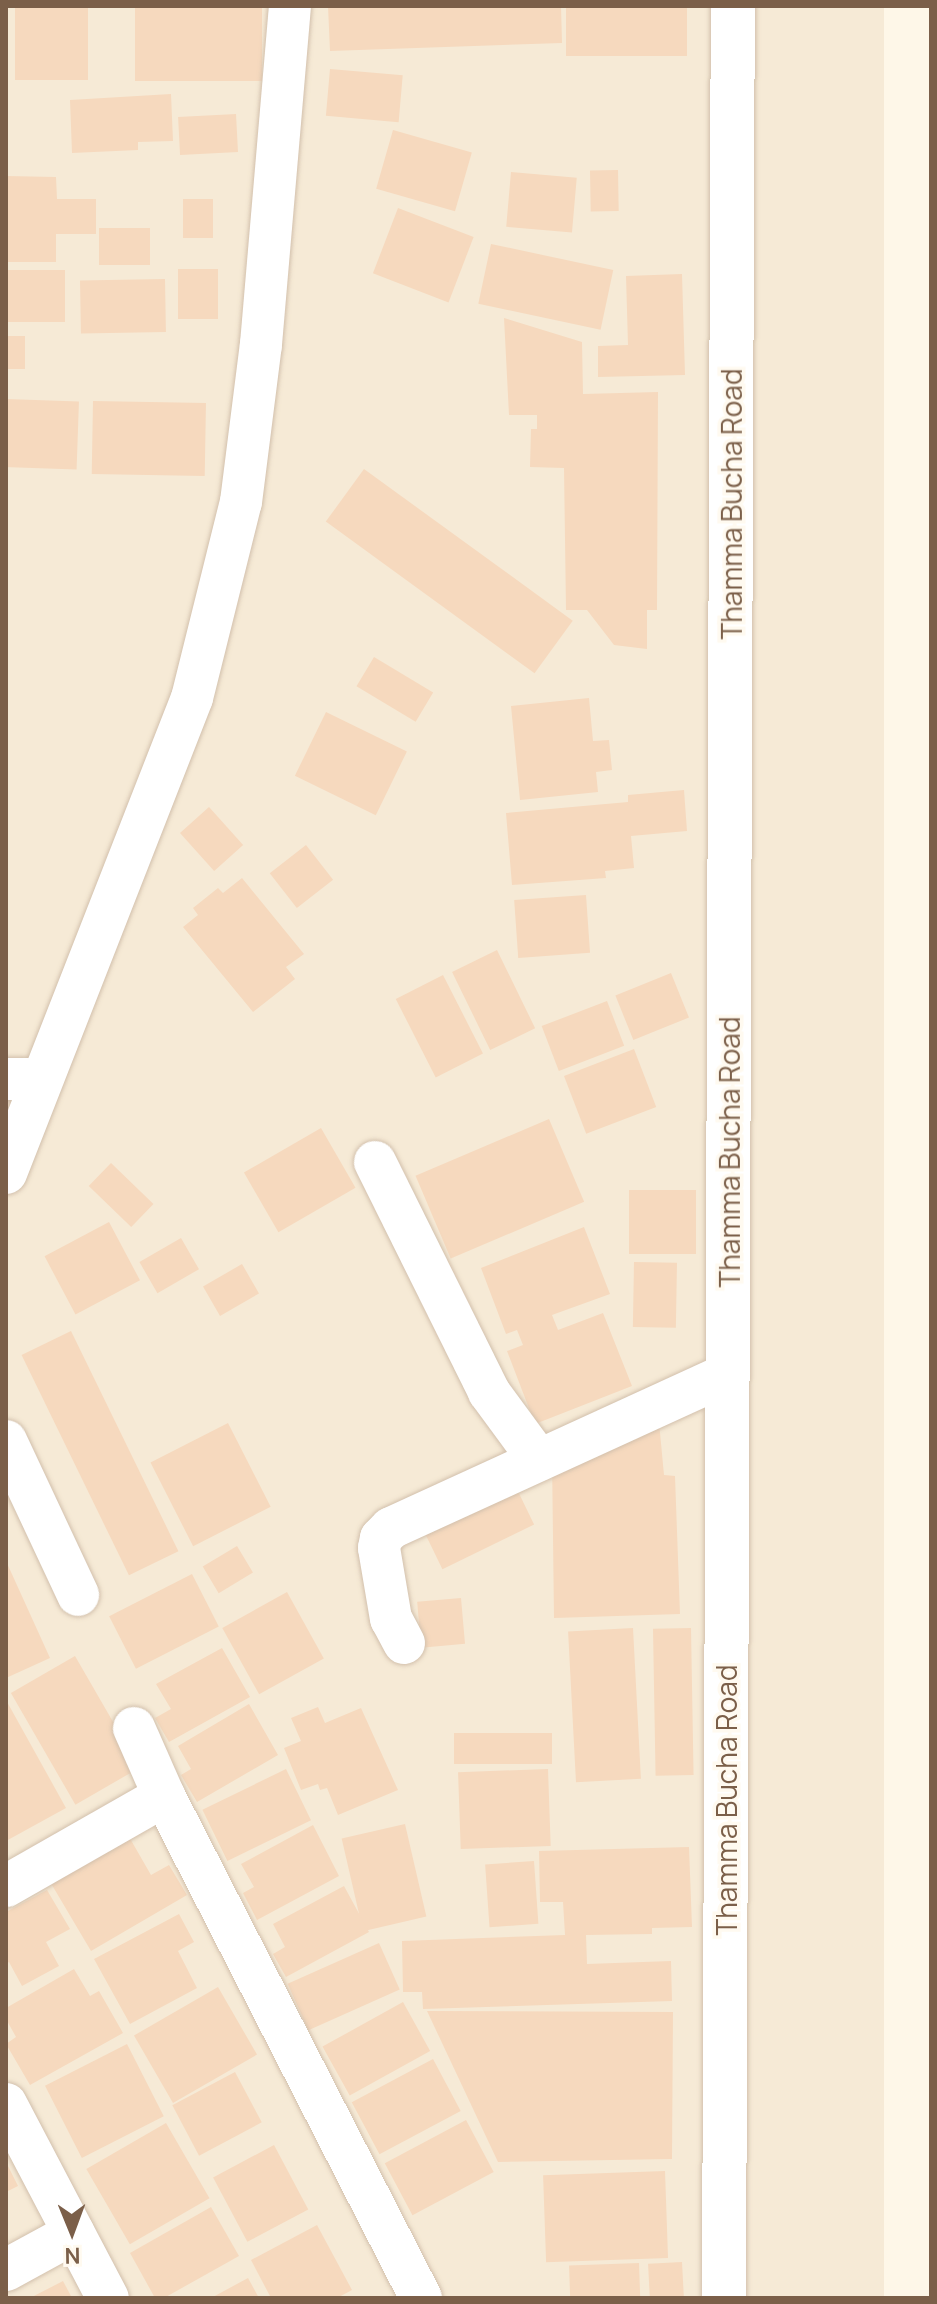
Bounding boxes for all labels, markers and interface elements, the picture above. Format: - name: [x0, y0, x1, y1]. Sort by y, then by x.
- street label: Thamma Bucha Road: [714, 369, 748, 639]
- street label: Thamma Bucha Road: [712, 1017, 746, 1287]
- street label: Thamma Bucha Road: [709, 1665, 743, 1935]
- north arrow: [32, 2192, 112, 2272]
- text: N: [64, 2241, 81, 2271]

